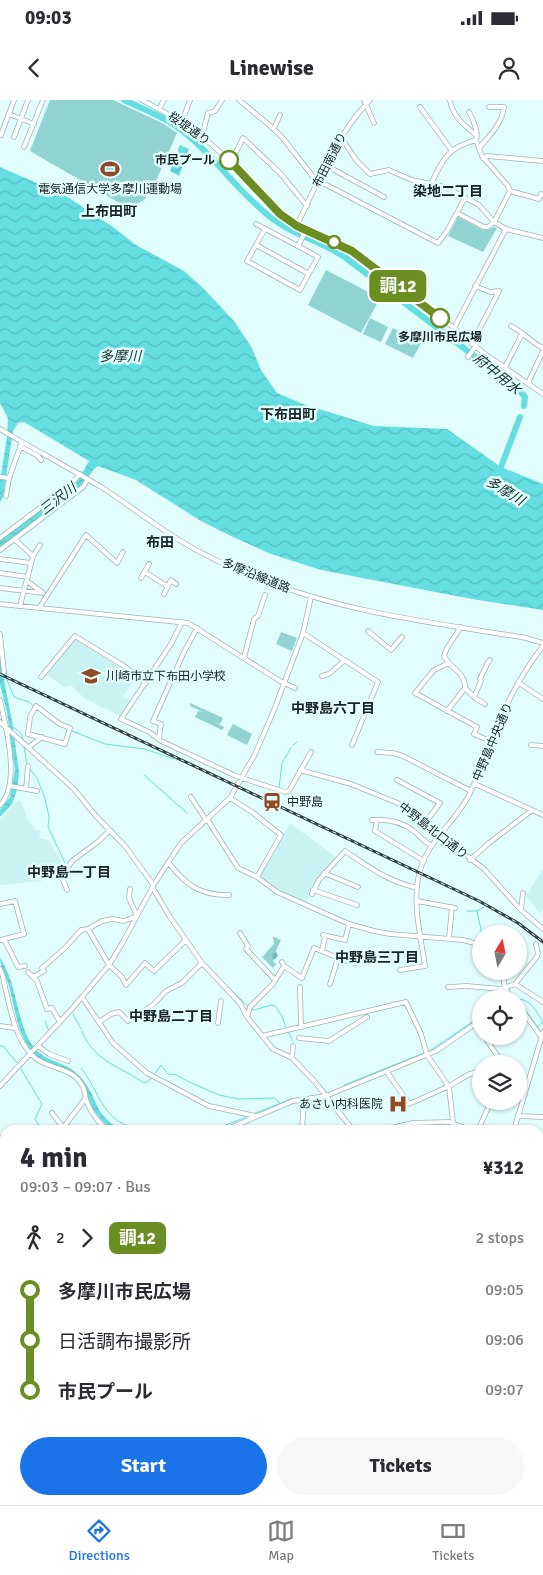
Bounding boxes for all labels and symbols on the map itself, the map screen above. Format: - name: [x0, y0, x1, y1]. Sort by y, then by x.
- street label: 桜堤通り: [165, 109, 213, 149]
- street label: 布田南通り: [310, 130, 350, 190]
- marker: 市民プール: [219, 150, 239, 170]
- place label: 市民プール: [155, 153, 215, 168]
- sports icon: 電気通信大学多摩川運動場: [99, 158, 121, 180]
- place label: 電気通信大学多摩川運動場: [38, 182, 182, 197]
- district label: 染地二丁目: [413, 183, 483, 200]
- district label: 上布田町: [81, 203, 137, 220]
- unlabelled marker: [327, 235, 341, 249]
- line badge: 調12: [369, 270, 427, 302]
- marker: 多摩川市民広場: [430, 308, 450, 328]
- place label: 多摩川市民広場: [398, 330, 482, 345]
- water label: 多摩川: [99, 348, 143, 365]
- water label: 府中用水: [470, 350, 526, 399]
- district label: 下布田町: [260, 406, 316, 423]
- water label: 多摩川: [483, 473, 529, 510]
- water label: 三沢川: [36, 478, 81, 519]
- district label: 布田: [146, 534, 174, 551]
- street label: 多摩沿線道路: [220, 556, 292, 596]
- school or university icon: 川崎市立下布田小学校: [80, 665, 102, 687]
- place label: 川崎市立下布田小学校: [106, 669, 226, 684]
- district label: 中野島六丁目: [291, 700, 375, 717]
- street label: 中野島中央通り: [470, 700, 516, 784]
- station icon: 中野島: [261, 791, 283, 813]
- place label: 中野島: [287, 795, 323, 810]
- street label: 中野島北口通り: [395, 799, 471, 863]
- district label: 中野島一丁目: [27, 864, 111, 881]
- north arrow: [472, 925, 528, 980]
- district label: 中野島三丁目: [335, 949, 419, 966]
- district label: 中野島二丁目: [129, 1008, 213, 1025]
- hospital icon: あさい内科医院: [387, 1093, 409, 1115]
- place label: あさい内科医院: [299, 1097, 383, 1112]

